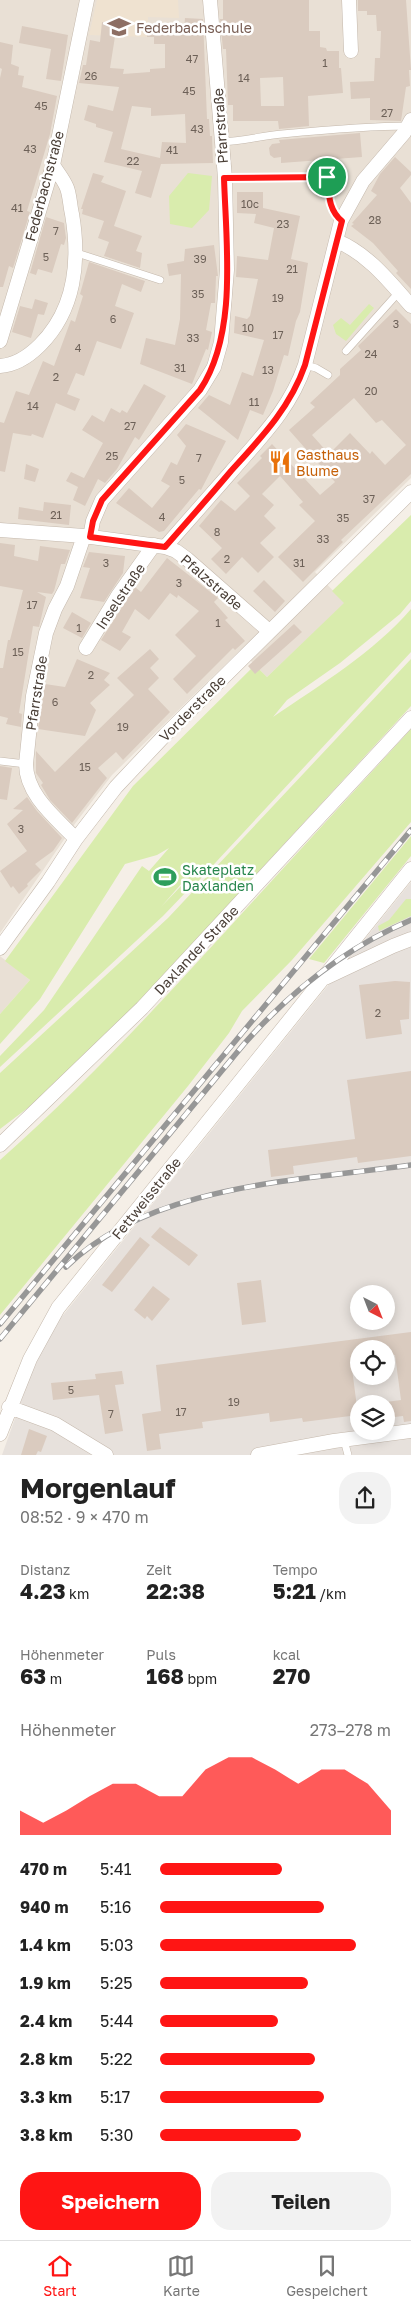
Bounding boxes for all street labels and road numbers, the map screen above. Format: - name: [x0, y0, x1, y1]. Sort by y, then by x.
- street label: Pfarrstraße: [209, 88, 231, 164]
- street label: Federbachstraße: [21, 129, 67, 243]
- street label: Pfalzstraße: [178, 551, 246, 613]
- street label: Inselstraße: [92, 560, 148, 632]
- street label: Pfarrstraße: [22, 654, 50, 732]
- street label: Vorderstraße: [155, 671, 229, 745]
- street label: Daxlander Straße: [150, 902, 242, 998]
- street label: Fettweisstraße: [108, 1154, 184, 1242]

